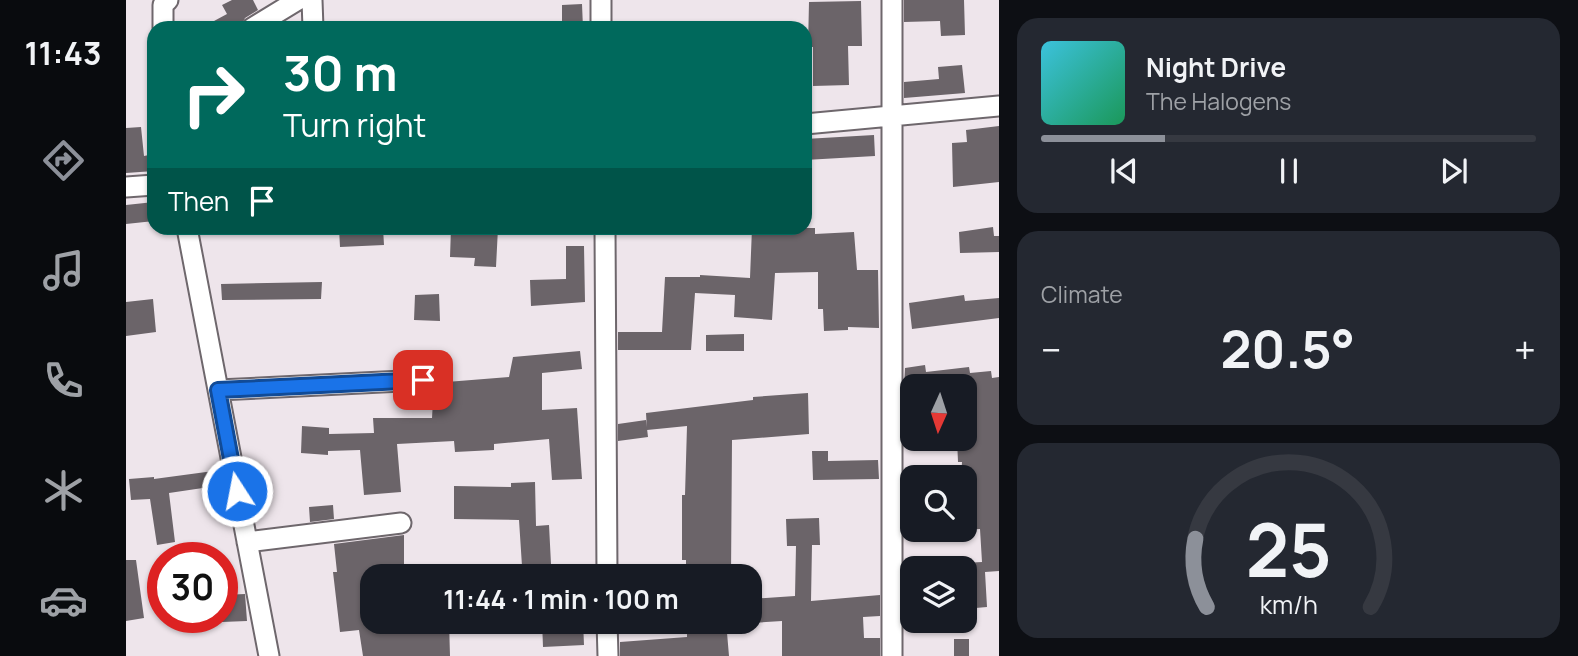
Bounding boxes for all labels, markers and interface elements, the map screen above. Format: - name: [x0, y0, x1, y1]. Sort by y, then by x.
- text: 11:43: [24, 31, 102, 75]
- text: 30 m: [283, 39, 398, 106]
- icon: right: [168, 49, 259, 140]
- text: Night Drive: [1146, 49, 1286, 85]
- text: The Halogens: [1146, 85, 1291, 117]
- text: Turn right: [283, 103, 426, 147]
- icon: directions: [39, 136, 88, 185]
- icon: previous: [1105, 152, 1143, 190]
- icon: pause: [1270, 152, 1308, 190]
- icon: next: [1435, 152, 1473, 190]
- icon: arrive: [243, 182, 281, 220]
- text: Then: [168, 183, 229, 219]
- icon: music: [39, 246, 88, 295]
- text: Climate: [1041, 278, 1123, 310]
- text: 20.5°: [1220, 313, 1355, 384]
- text: −: [1041, 323, 1062, 375]
- text: +: [1514, 323, 1536, 375]
- pin: [393, 350, 453, 410]
- icon: phone: [39, 356, 88, 405]
- icon: arrive: [404, 361, 442, 399]
- north arrow: [900, 374, 976, 452]
- map controls: [900, 374, 977, 633]
- position arrow: [200, 454, 274, 528]
- button: search: [900, 465, 977, 542]
- icon: climate: [39, 466, 88, 515]
- text: 25: [1245, 499, 1332, 599]
- speed limit sign: 30: [147, 542, 238, 633]
- button: layers: [900, 556, 977, 633]
- icon: car: [39, 576, 88, 625]
- text: 11:44 · 1 min · 100 m: [443, 581, 679, 617]
- text: km/h: [1259, 586, 1318, 621]

